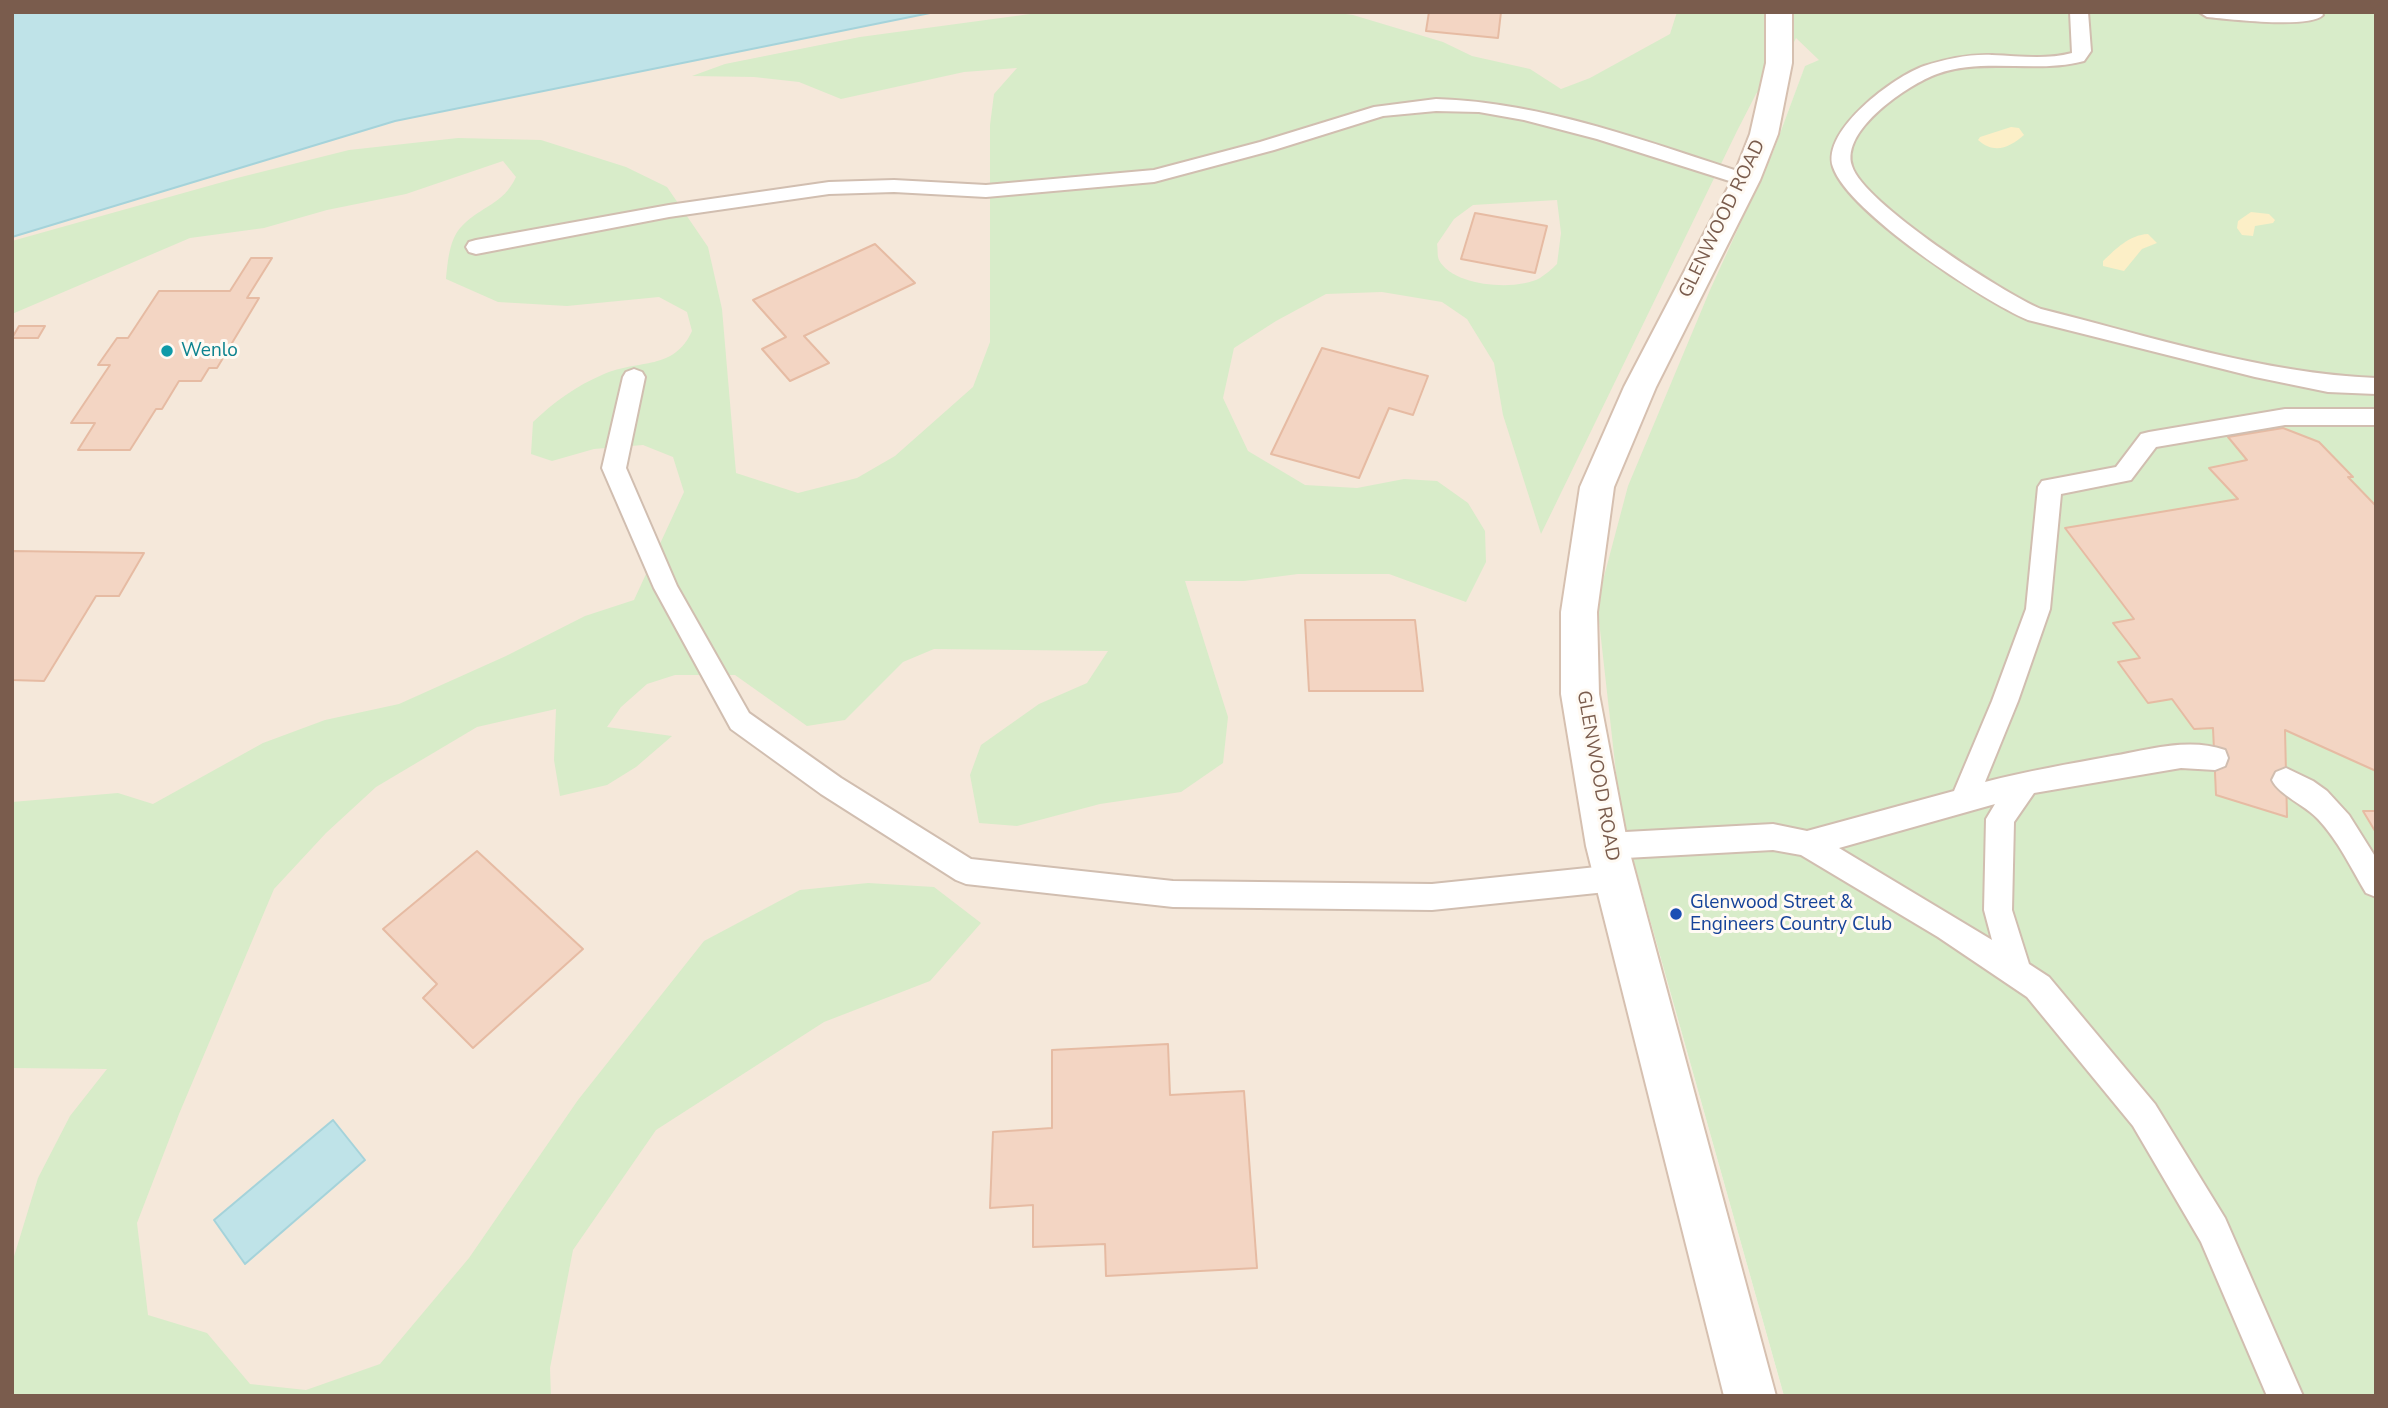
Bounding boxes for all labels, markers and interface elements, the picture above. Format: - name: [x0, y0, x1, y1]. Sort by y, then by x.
- street label: GLENWOOD ROAD: [1675, 136, 1771, 302]
- place label: Wenlo: [181, 340, 238, 362]
- marker: Wenlo: [159, 343, 175, 359]
- street label: GLENWOOD ROAD: [1571, 689, 1623, 863]
- place label: Glenwood Street & Engineers Country Club: [1690, 892, 1892, 936]
- marker: Glenwood Street & Engineers Country Club: [1668, 906, 1684, 922]

